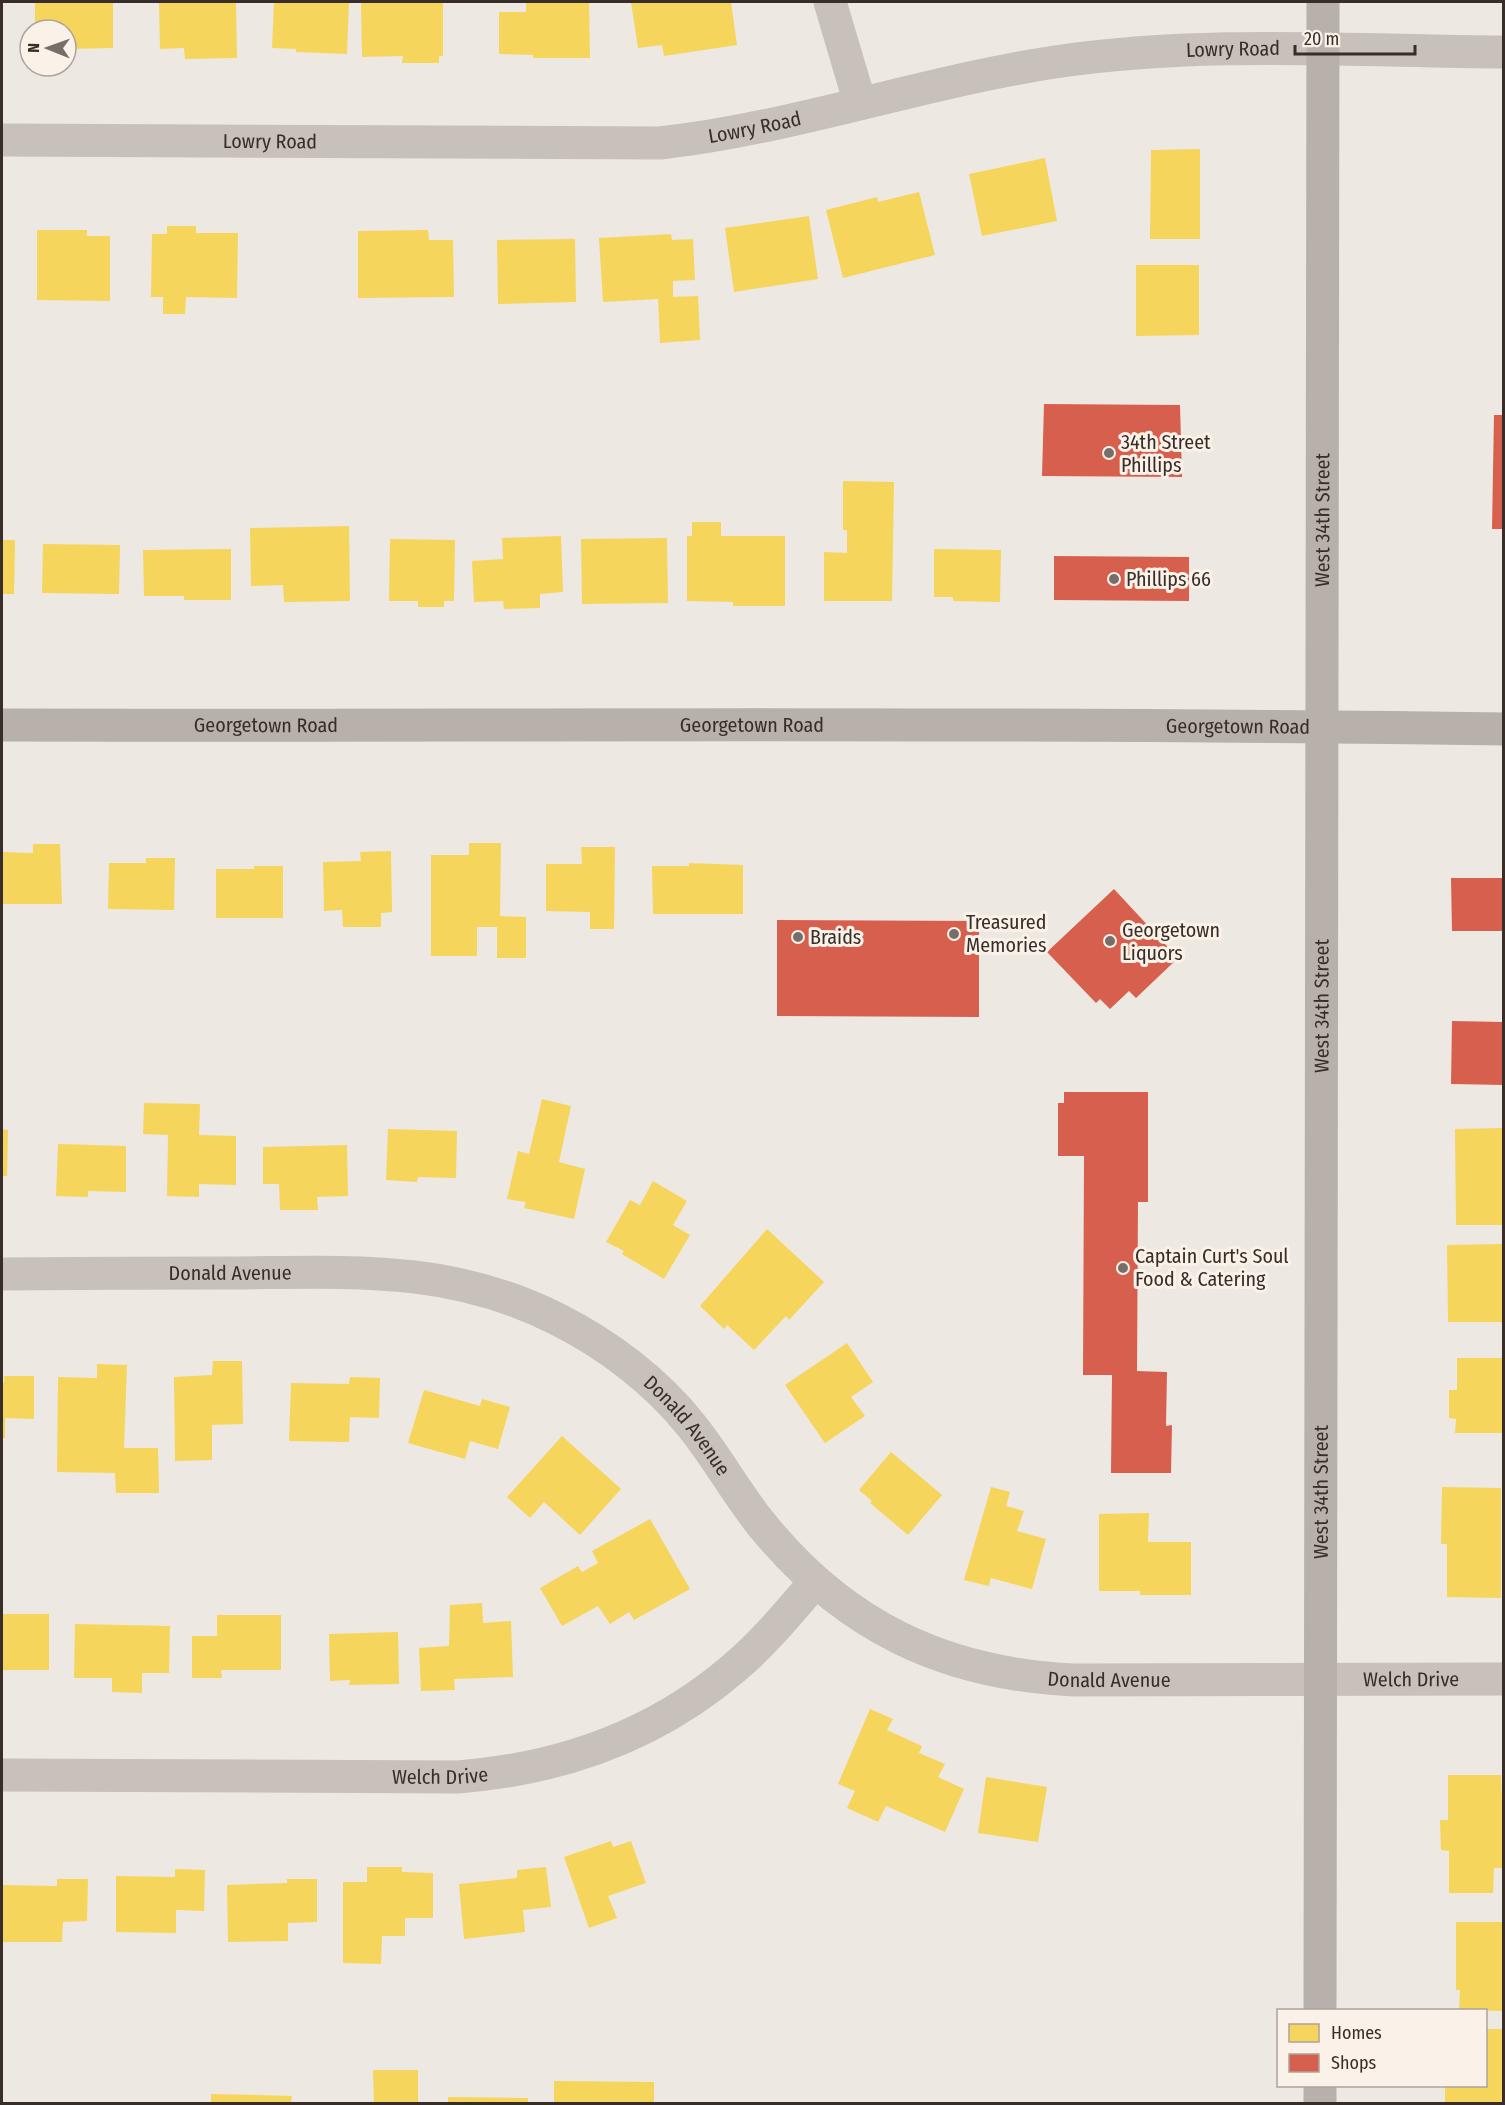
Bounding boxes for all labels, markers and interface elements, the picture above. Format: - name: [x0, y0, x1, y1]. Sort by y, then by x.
- north arrow: [18, 18, 78, 78]
- scale bar: [1295, 18, 1415, 56]
- text: 20 m: [1304, 28, 1339, 50]
- street label: Lowry Road: [1185, 36, 1280, 62]
- text: N: [24, 43, 43, 53]
- street label: Lowry Road: [706, 106, 803, 148]
- street label: Lowry Road: [223, 129, 317, 153]
- place label: 34th Street Phillips: [1121, 430, 1211, 477]
- marker: 34th Street Phillips: [1102, 446, 1116, 460]
- street label: West 34th Street: [1310, 452, 1334, 587]
- place label: Phillips 66: [1126, 567, 1211, 591]
- marker: Phillips 66: [1107, 572, 1121, 586]
- street label: Georgetown Road: [194, 713, 338, 737]
- street label: Georgetown Road: [680, 713, 824, 737]
- street label: Georgetown Road: [1166, 714, 1310, 739]
- place label: Treasured Memories: [966, 910, 1046, 957]
- place label: Georgetown Liquors: [1122, 918, 1220, 965]
- place label: Braids: [810, 925, 861, 949]
- marker: Treasured Memories: [947, 927, 961, 941]
- marker: Braids: [791, 930, 805, 944]
- marker: Georgetown Liquors: [1103, 934, 1117, 948]
- street label: West 34th Street: [1309, 938, 1334, 1073]
- place label: Captain Curt's Soul Food & Catering: [1135, 1244, 1289, 1291]
- street label: Donald Avenue: [169, 1260, 292, 1285]
- marker: Captain Curt's Soul Food & Catering: [1116, 1261, 1130, 1275]
- street label: Donald Avenue: [639, 1370, 735, 1480]
- street label: West 34th Street: [1309, 1424, 1333, 1559]
- street label: Donald Avenue: [1047, 1666, 1171, 1692]
- street label: Welch Drive: [1363, 1667, 1459, 1691]
- street label: Welch Drive: [392, 1762, 489, 1789]
- legend: [1277, 2009, 1487, 2087]
- text: Homes: [1331, 2022, 1382, 2044]
- text: Shops: [1331, 2052, 1376, 2074]

